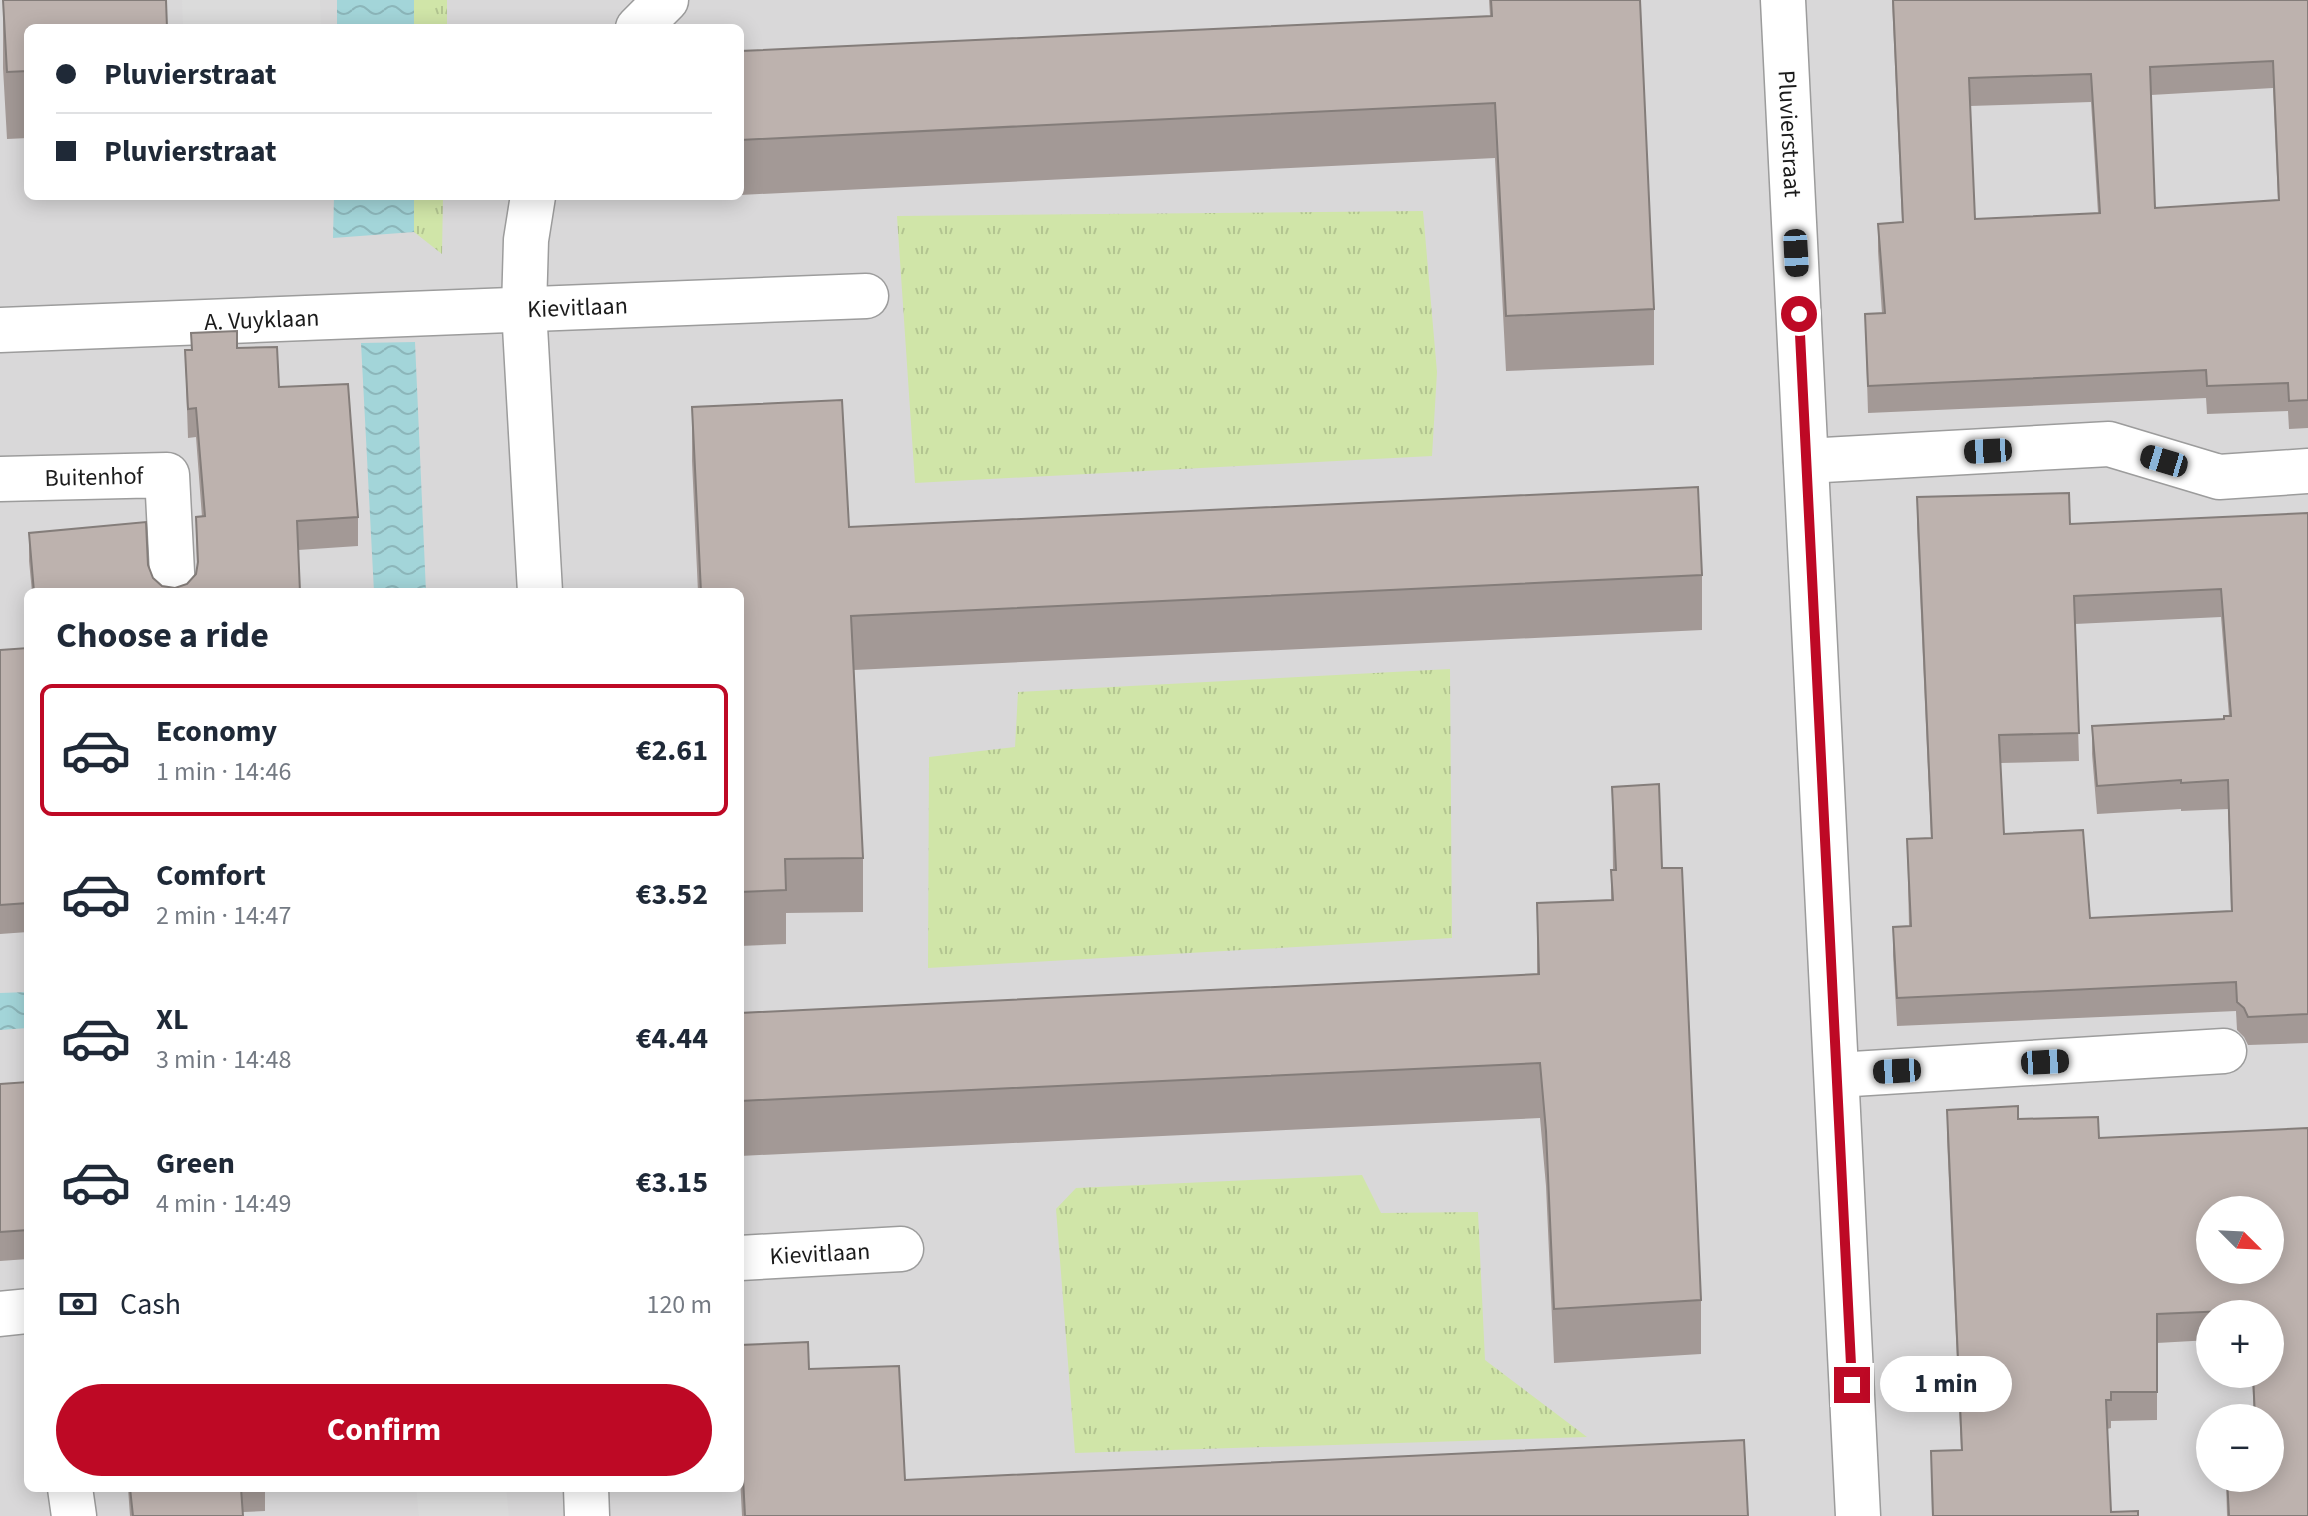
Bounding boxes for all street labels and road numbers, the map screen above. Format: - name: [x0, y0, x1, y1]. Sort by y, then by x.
- street label: Pluvierstraat: [1768, 69, 1810, 198]
- street label: Kievitlaan: [527, 288, 629, 327]
- street label: A. Vuyklaan: [204, 300, 320, 340]
- street label: Buitenhof: [44, 459, 145, 496]
- street label: Kievitlaan: [769, 1234, 871, 1274]

